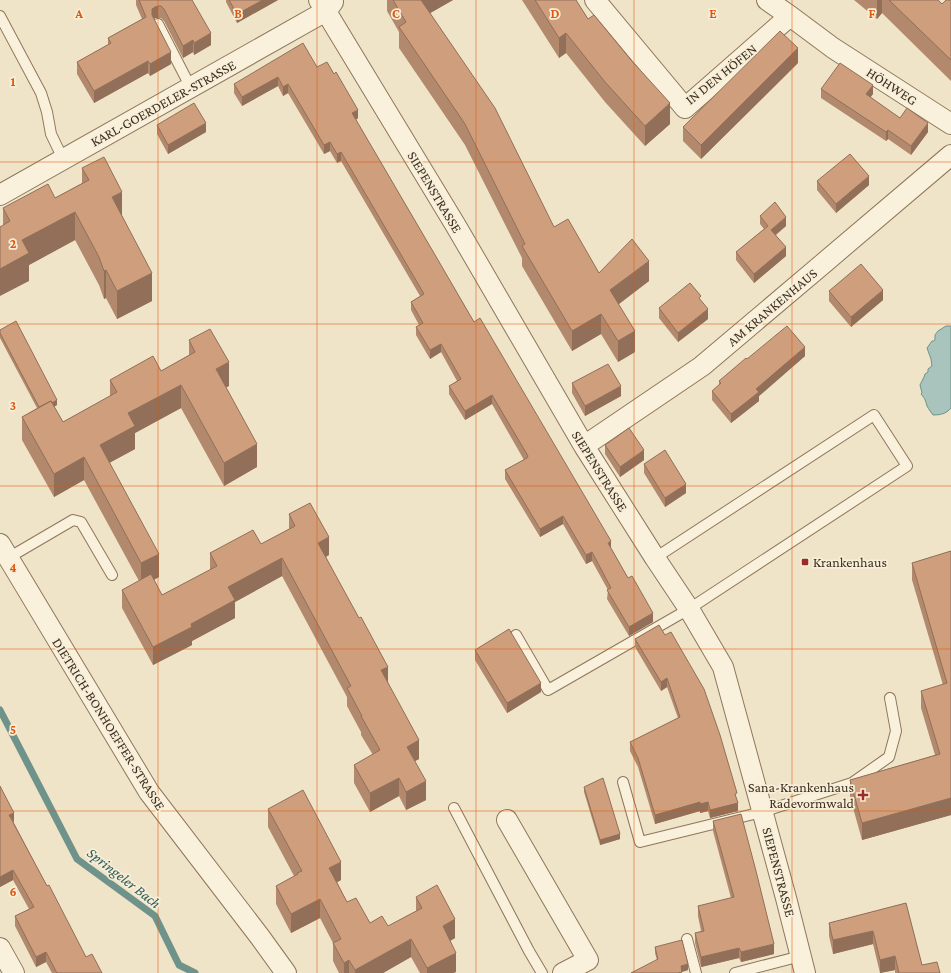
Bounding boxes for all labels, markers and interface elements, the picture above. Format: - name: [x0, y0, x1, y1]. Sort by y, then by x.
- text: A: [74, 6, 83, 21]
- text: B: [234, 6, 242, 21]
- text: C: [392, 6, 400, 21]
- text: D: [551, 6, 560, 21]
- text: E: [709, 6, 717, 21]
- text: F: [869, 6, 876, 21]
- street label: IN DEN HÖFEN: [682, 40, 760, 108]
- street label: KARL-GOERDELER-STRASSE: [88, 56, 239, 150]
- street label: HÖHWEG: [864, 64, 920, 108]
- text: 1: [11, 74, 16, 89]
- street label: SIEPENSTRASSE: [404, 148, 466, 236]
- text: 2: [10, 236, 17, 251]
- street label: AM KRANKENHAUS: [724, 265, 820, 349]
- text: 3: [10, 398, 16, 413]
- street label: SIEPENSTRASSE: [569, 428, 631, 515]
- place label: Krankenhaus: [813, 554, 887, 570]
- marker: Krankenhaus: [800, 557, 810, 567]
- text: 4: [9, 560, 17, 575]
- street label: DIETRICH-BONHOEFFER-STRASSE: [49, 635, 169, 813]
- text: 5: [10, 722, 16, 737]
- place label: Sana-Krankenhaus Radevormwald: [748, 779, 855, 811]
- marker: Sana-Krankenhaus Radevormwald: [857, 789, 869, 801]
- street label: SIEPENSTRASSE: [759, 825, 799, 919]
- water label: Springeler Bach: [84, 844, 164, 912]
- text: 6: [9, 884, 17, 899]

